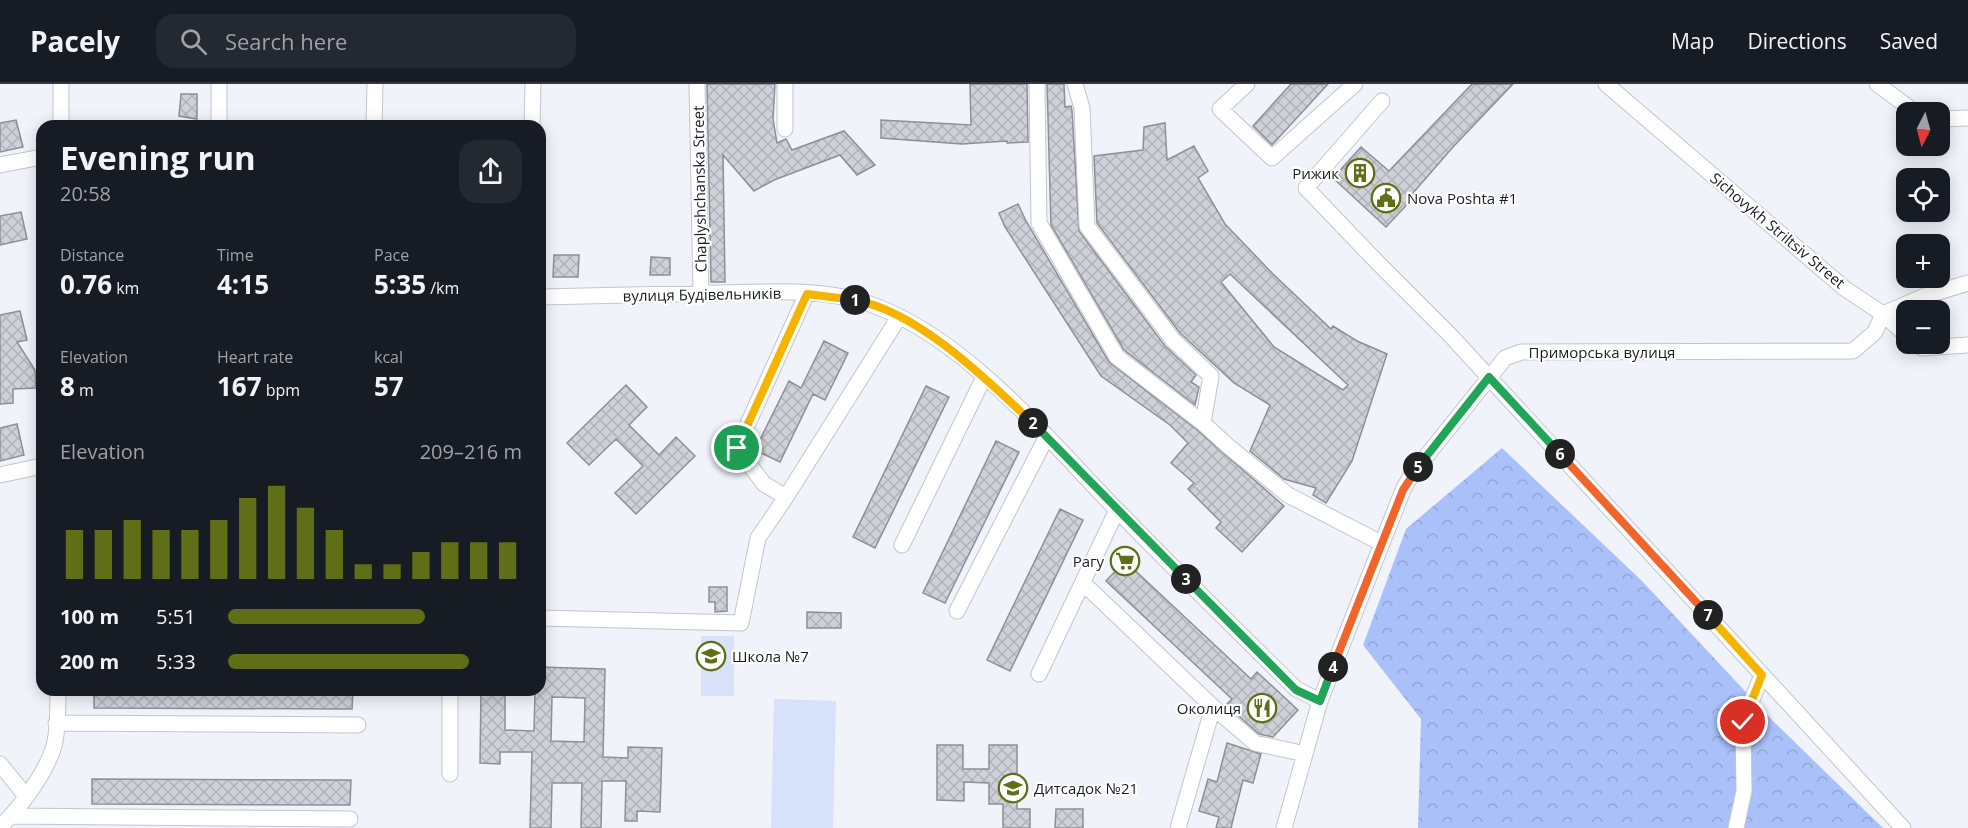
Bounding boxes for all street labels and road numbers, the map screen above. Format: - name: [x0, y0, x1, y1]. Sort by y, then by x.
- street label: Chaplyshchanska Street: [688, 105, 710, 273]
- street label: Sichovykh Striltsiv Street: [1706, 168, 1850, 292]
- street label: вулиця Будівельників: [623, 283, 781, 305]
- street label: Приморська вулиця: [1529, 342, 1675, 362]

